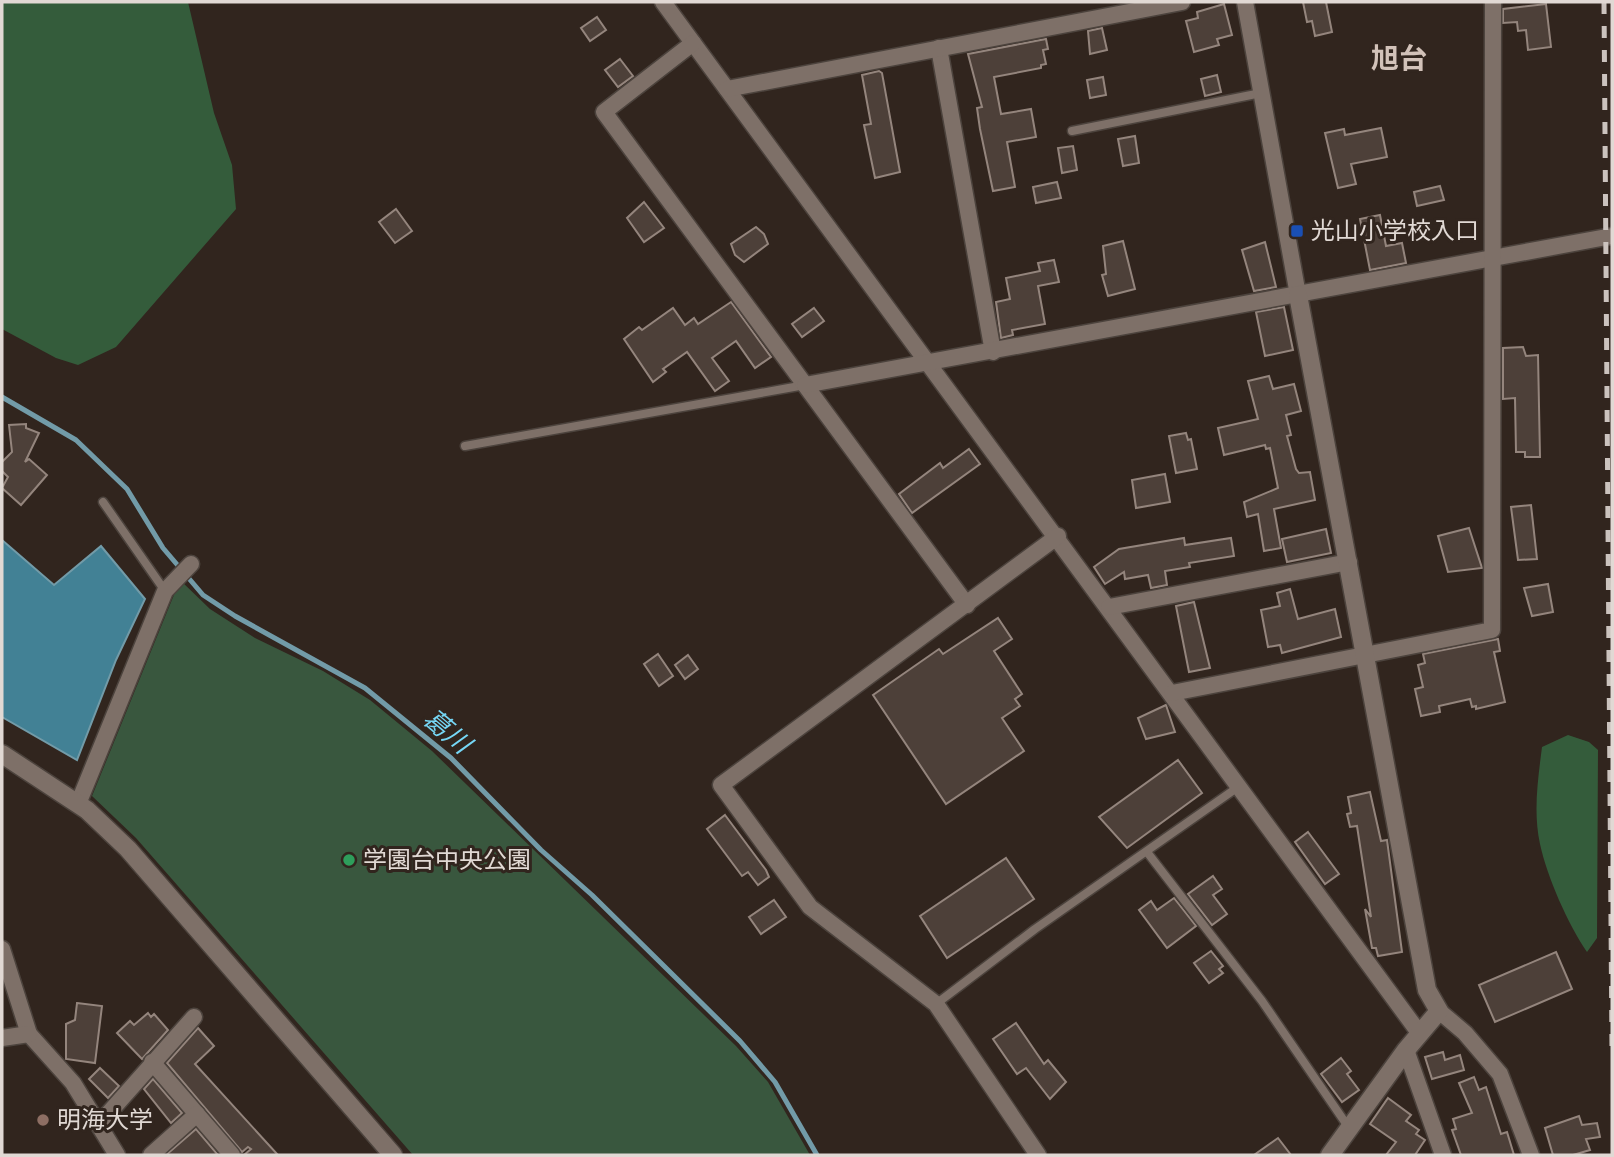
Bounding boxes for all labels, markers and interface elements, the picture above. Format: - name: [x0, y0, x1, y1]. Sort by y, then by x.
- district label: 旭台: [1371, 43, 1427, 79]
- place label: 光山小学校入口: [1311, 218, 1479, 248]
- marker: 光山小学校入口: [1289, 223, 1305, 239]
- water label: 葛川: [415, 704, 478, 764]
- place label: 学園台中央公園: [363, 847, 531, 877]
- marker: 学園台中央公園: [341, 852, 357, 868]
- place label: 明海大学: [57, 1107, 153, 1137]
- marker: 明海大学: [35, 1112, 51, 1128]

